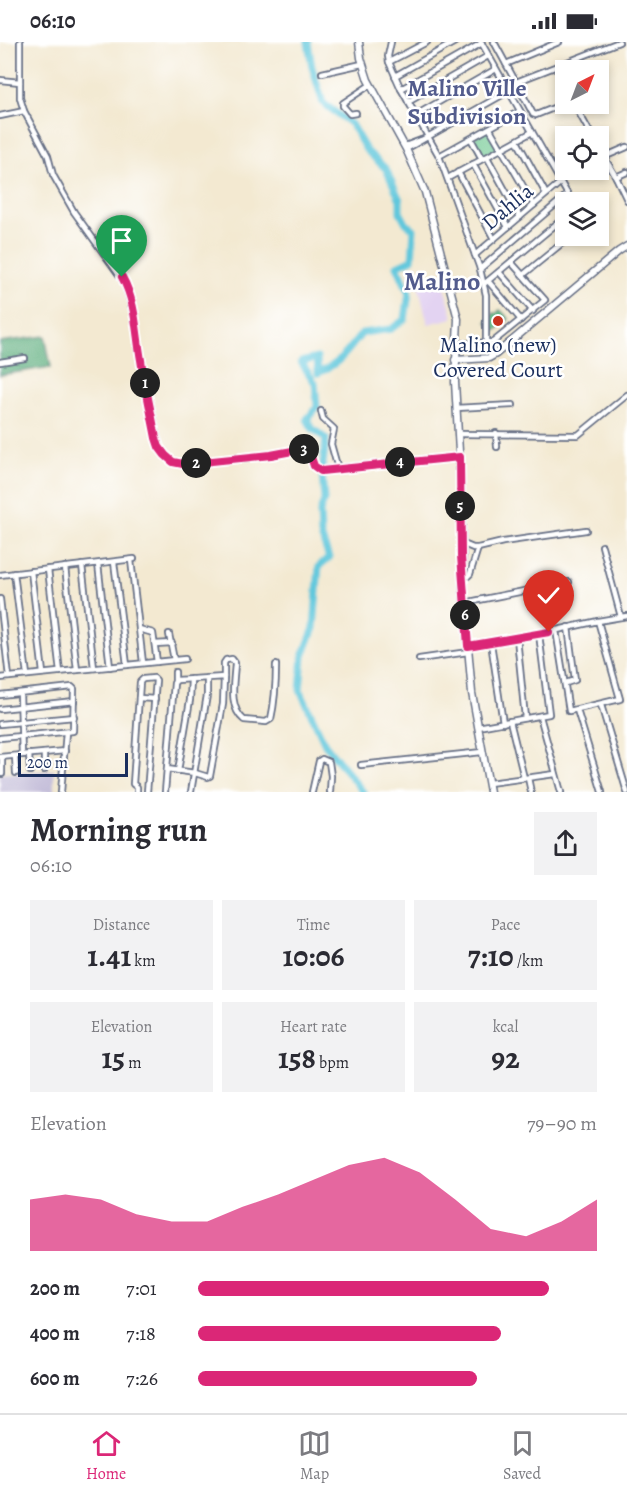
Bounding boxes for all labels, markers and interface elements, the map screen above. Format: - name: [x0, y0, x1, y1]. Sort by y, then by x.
- text: 06:10: [30, 6, 76, 36]
- north arrow: [555, 60, 609, 114]
- map controls: [555, 60, 609, 246]
- district label: Malino Ville Subdivision: [407, 72, 527, 132]
- button: locate: [555, 126, 609, 180]
- street label: Dahlia: [475, 176, 541, 237]
- button: layers: [555, 192, 609, 246]
- pin: [96, 215, 147, 277]
- icon: arrive: [105, 224, 138, 257]
- district label: Malino: [404, 264, 480, 299]
- marker: Malino (new) Covered Court: [491, 314, 505, 328]
- place label: Malino (new) Covered Court: [433, 330, 563, 385]
- pin: 1: [130, 368, 160, 398]
- text: 1: [142, 372, 148, 394]
- pin: 3: [289, 434, 319, 464]
- text: 3: [301, 438, 307, 460]
- pin: 4: [385, 447, 415, 477]
- pin: 2: [181, 448, 211, 478]
- text: 4: [396, 451, 404, 473]
- text: 2: [192, 452, 200, 474]
- pin: 5: [445, 491, 475, 521]
- text: 5: [457, 495, 463, 517]
- pin: [523, 570, 574, 632]
- icon: check: [532, 579, 565, 612]
- pin: 6: [450, 600, 480, 630]
- text: 6: [461, 604, 469, 626]
- scale bar: [18, 750, 128, 778]
- text: 200 m: [27, 752, 68, 774]
- text: Morning run: [30, 807, 207, 852]
- button: share: [534, 812, 597, 875]
- text: 06:10: [30, 852, 72, 879]
- text: Distance: [93, 914, 150, 936]
- text: Time: [297, 914, 330, 936]
- text: Pace: [491, 914, 520, 936]
- text: 1.41: [87, 936, 131, 976]
- text: 10:06: [282, 936, 345, 976]
- text: 7:10: [468, 936, 514, 976]
- text: km: [131, 950, 156, 972]
- text: /km: [514, 950, 543, 972]
- text: Elevation: [91, 1016, 152, 1038]
- text: Heart rate: [280, 1016, 347, 1038]
- text: kcal: [493, 1016, 518, 1038]
- text: 15: [101, 1038, 125, 1078]
- text: 158: [278, 1038, 316, 1078]
- text: 92: [491, 1038, 520, 1078]
- text: m: [125, 1052, 142, 1074]
- text: bpm: [316, 1052, 349, 1074]
- text: Elevation: [30, 1110, 107, 1137]
- text: 79–90 m: [527, 1110, 597, 1137]
- text: 200 m: [30, 1275, 80, 1302]
- text: 7:01: [126, 1275, 157, 1302]
- text: 400 m: [30, 1320, 80, 1347]
- text: 7:18: [126, 1320, 156, 1347]
- text: 600 m: [30, 1365, 80, 1392]
- text: 7:26: [126, 1365, 158, 1392]
- tab: Home: [86, 1427, 126, 1485]
- tab: Map: [298, 1427, 331, 1485]
- tab: Saved: [503, 1427, 541, 1485]

